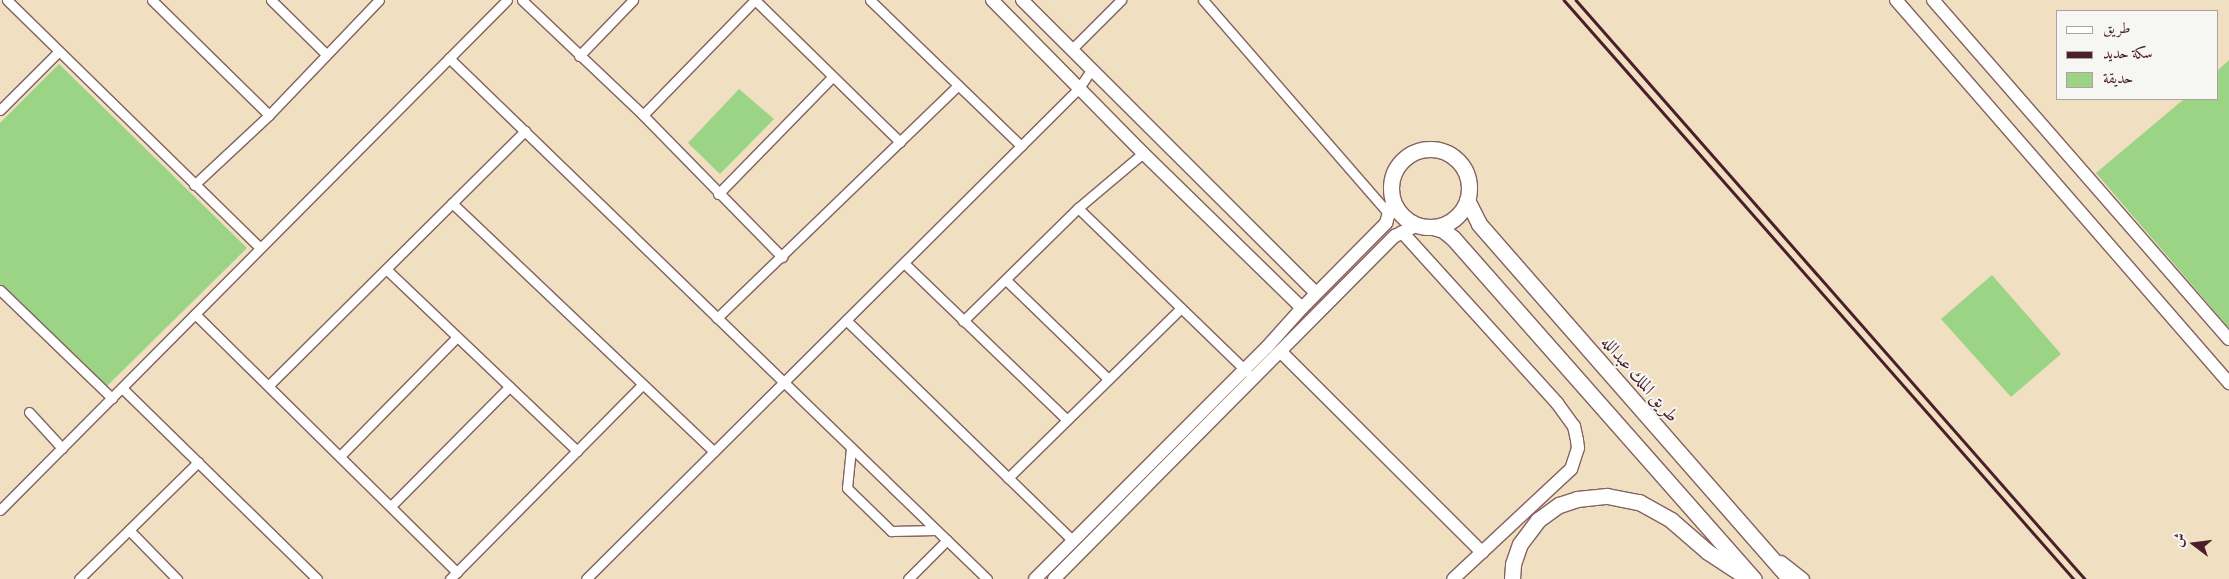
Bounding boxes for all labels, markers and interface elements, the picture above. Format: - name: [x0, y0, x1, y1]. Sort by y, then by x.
- legend: [2056, 10, 2219, 100]
- text: طريق: [2103, 18, 2130, 38]
- text: سكة حديد: [2103, 43, 2152, 63]
- text: حديقة: [2103, 68, 2133, 88]
- street label: طريق الملك عبدالله: [1597, 331, 1683, 427]
- north arrow: [2169, 519, 2219, 569]
- text: ش: [2168, 531, 2190, 549]

